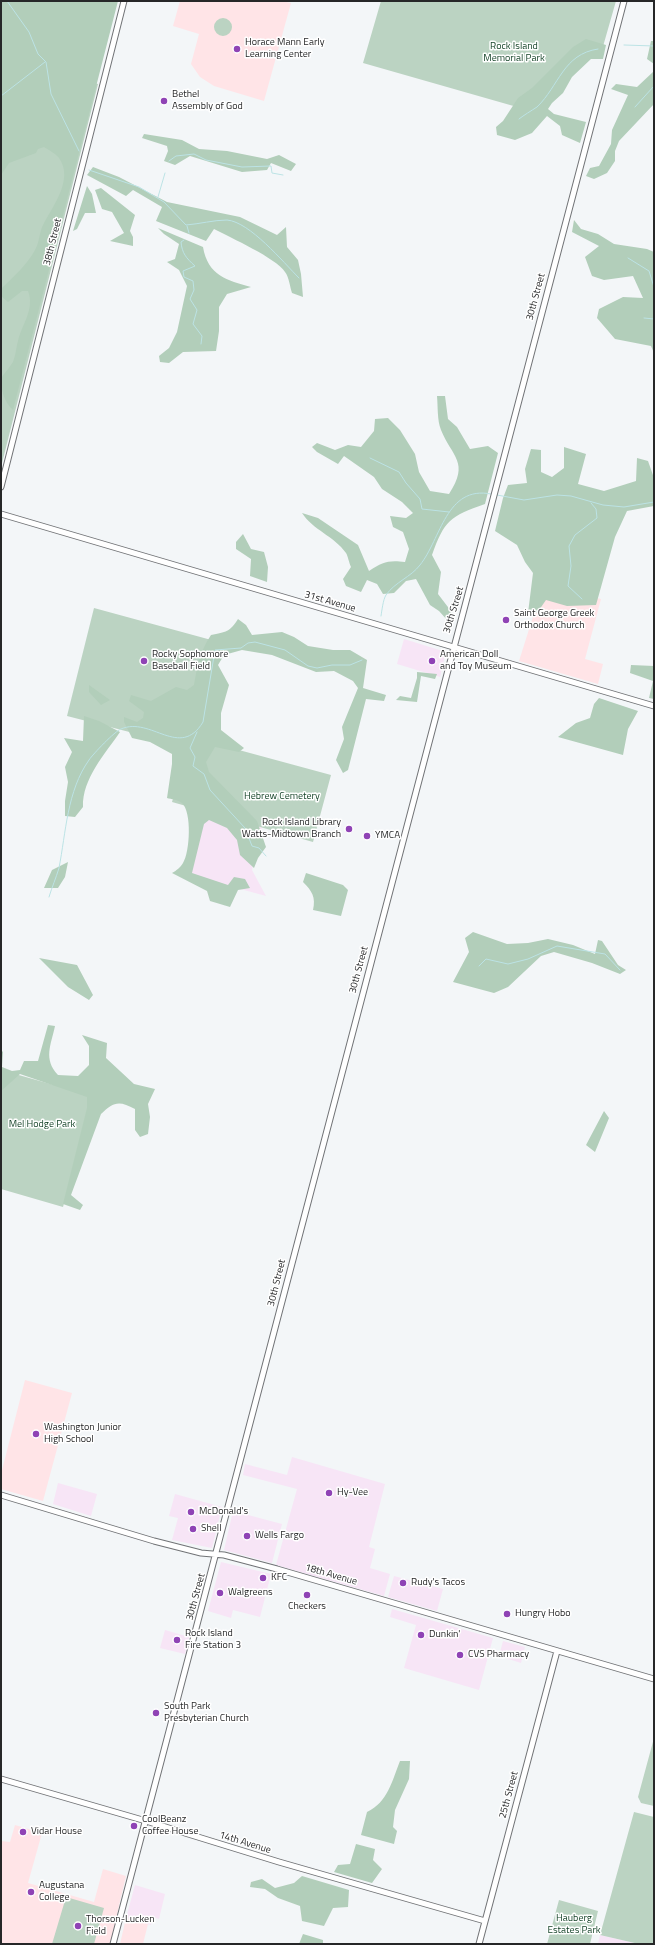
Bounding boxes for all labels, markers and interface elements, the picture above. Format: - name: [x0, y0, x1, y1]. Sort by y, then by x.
- place label: Horace Mann Early Learning Center: [245, 37, 324, 60]
- park label: Rock Island Memorial Park: [483, 41, 545, 64]
- marker: Horace Mann Early Learning Center: [232, 44, 242, 54]
- place label: Bethel Assembly of God: [172, 89, 243, 112]
- marker: Bethel Assembly of God: [159, 96, 169, 106]
- street label: 38th Street: [41, 217, 65, 267]
- street label: 30th Street: [524, 272, 548, 322]
- street label: 30th Street: [441, 585, 467, 635]
- street label: 31st Avenue: [303, 589, 357, 615]
- place label: Saint George Greek Orthodox Church: [514, 608, 594, 632]
- marker: Saint George Greek Orthodox Church: [501, 615, 511, 625]
- place label: Rocky Sophomore Baseball Field: [152, 649, 228, 672]
- place label: American Doll and Toy Museum: [440, 649, 512, 672]
- marker: Rocky Sophomore Baseball Field: [139, 656, 149, 666]
- marker: American Doll and Toy Museum: [427, 656, 437, 666]
- park label: Hebrew Cemetery: [244, 791, 320, 803]
- place label: Rock Island Library Watts-Midtown Branch: [242, 817, 341, 840]
- marker: Rock Island Library Watts-Midtown Branch: [344, 824, 354, 834]
- place label: YMCA: [375, 830, 400, 842]
- marker: YMCA: [362, 831, 372, 841]
- street label: 30th Street: [347, 945, 371, 995]
- park label: Mel Hodge Park: [9, 1119, 75, 1131]
- street label: 30th Street: [265, 1258, 289, 1308]
- place label: Washington Junior High School: [44, 1422, 121, 1446]
- marker: Washington Junior High School: [31, 1429, 41, 1439]
- place label: Hy-Vee: [337, 1487, 368, 1499]
- marker: Hy-Vee: [324, 1488, 334, 1498]
- place label: McDonald's: [199, 1506, 248, 1518]
- marker: McDonald's: [186, 1507, 196, 1517]
- place label: Shell: [201, 1523, 221, 1535]
- marker: Shell: [188, 1524, 198, 1534]
- place label: Wells Fargo: [255, 1530, 304, 1542]
- marker: Wells Fargo: [242, 1531, 252, 1541]
- street label: 18th Avenue: [304, 1562, 358, 1588]
- street label: 30th Street: [184, 1572, 208, 1622]
- place label: KFC: [271, 1572, 287, 1584]
- marker: KFC: [258, 1573, 268, 1583]
- place label: Rudy's Tacos: [411, 1577, 465, 1589]
- marker: Rudy's Tacos: [398, 1578, 408, 1588]
- place label: Walgreens: [228, 1587, 273, 1599]
- marker: Walgreens: [215, 1588, 225, 1598]
- marker: Checkers: [302, 1590, 312, 1600]
- place label: Checkers: [288, 1601, 326, 1613]
- place label: Hungry Hobo: [515, 1608, 571, 1620]
- marker: Hungry Hobo: [502, 1609, 512, 1619]
- place label: Rock Island Fire Station 3: [185, 1628, 241, 1652]
- place label: Dunkin': [429, 1629, 460, 1641]
- marker: Dunkin': [416, 1630, 426, 1640]
- marker: Rock Island Fire Station 3: [172, 1635, 182, 1645]
- place label: CVS Pharmacy: [468, 1649, 529, 1661]
- marker: CVS Pharmacy: [455, 1650, 465, 1660]
- place label: South Park Presbyterian Church: [164, 1701, 249, 1724]
- marker: South Park Presbyterian Church: [151, 1708, 161, 1718]
- street label: 25th Street: [497, 1770, 521, 1820]
- place label: CoolBeanz Coffee House: [142, 1814, 198, 1838]
- marker: CoolBeanz Coffee House: [129, 1821, 139, 1831]
- place label: Vidar House: [31, 1826, 82, 1838]
- marker: Vidar House: [18, 1827, 28, 1837]
- street label: 14th Avenue: [218, 1829, 272, 1857]
- place label: Augustana College: [39, 1880, 84, 1904]
- marker: Augustana College: [26, 1887, 36, 1897]
- park label: Hauberg Estates Park: [547, 1913, 601, 1936]
- place label: Thorson-Lucken Field: [86, 1914, 155, 1938]
- marker: Thorson-Lucken Field: [73, 1921, 83, 1931]

